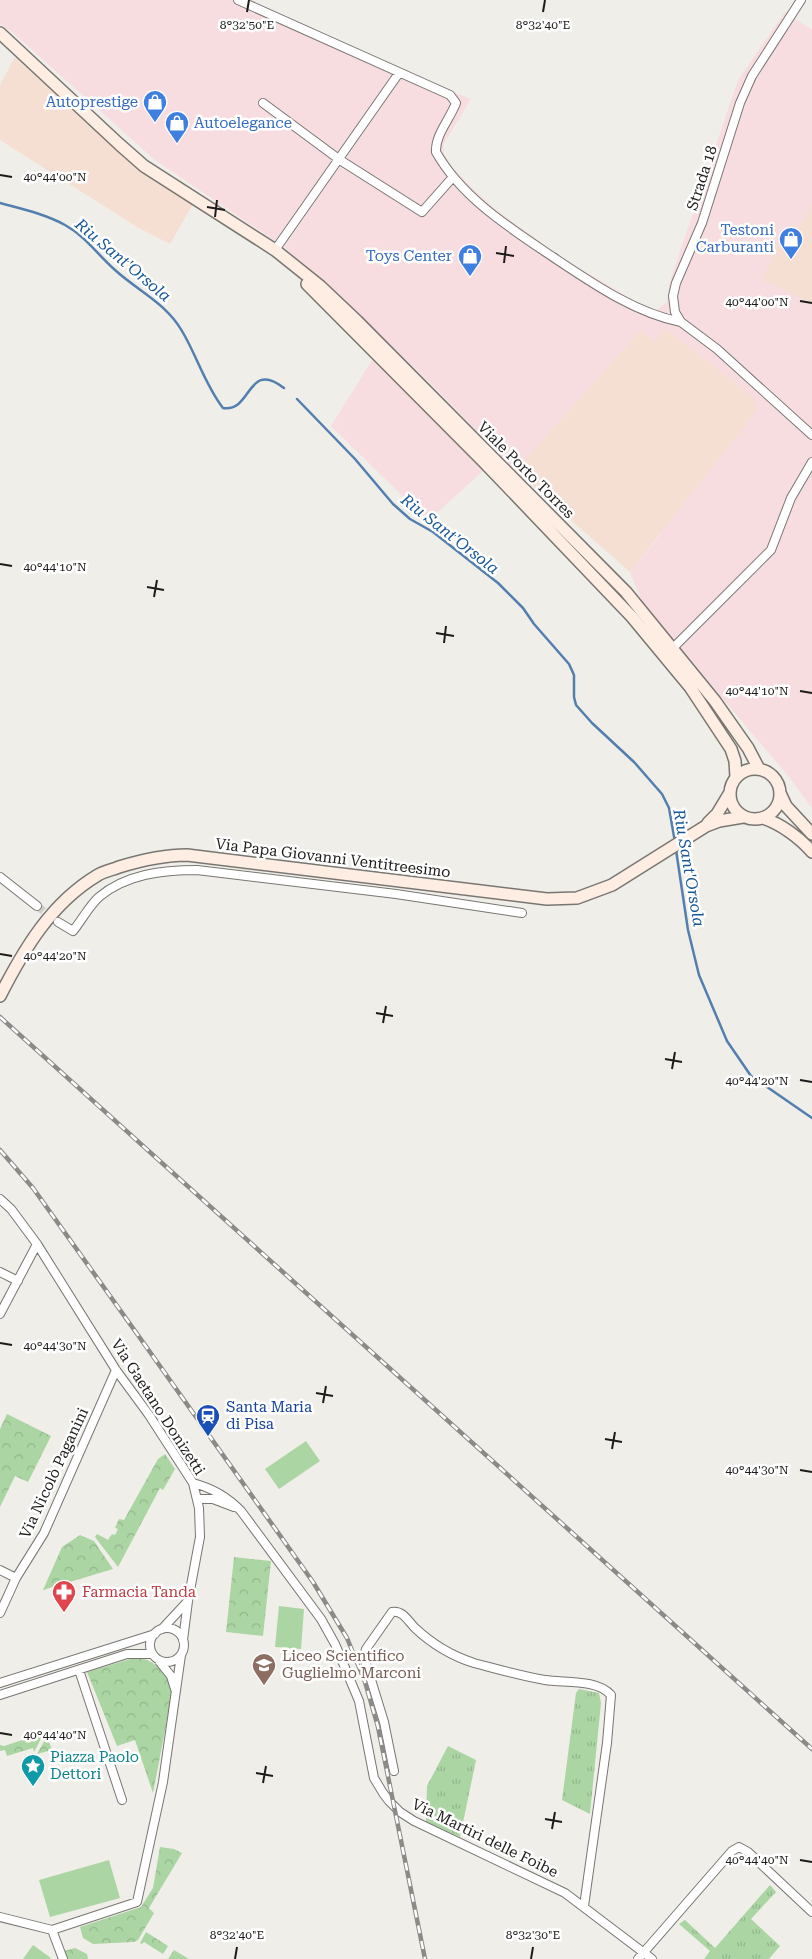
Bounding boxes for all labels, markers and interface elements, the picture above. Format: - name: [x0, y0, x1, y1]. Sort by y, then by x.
- text: 8°32'50"E: [220, 18, 274, 32]
- text: 8°32'40"E: [516, 18, 570, 32]
- shop icon: Autoprestige: [142, 89, 168, 123]
- place label: Autoprestige: [46, 93, 138, 111]
- shop icon: Autoelegance: [164, 110, 190, 144]
- place label: Autoelegance: [194, 114, 292, 132]
- street label: Strada 18: [683, 143, 721, 213]
- text: 40°44'00"N: [23, 170, 87, 184]
- water label: Riu Sant'Orsola: [71, 214, 175, 306]
- place label: Testoni Carburanti: [696, 221, 774, 256]
- shop icon: Testoni Carburanti: [778, 226, 804, 260]
- shop icon: Toys Center: [457, 243, 483, 277]
- place label: Toys Center: [366, 247, 452, 265]
- text: 40°44'00"N: [725, 295, 789, 309]
- street label: Viale Porto Torres: [474, 418, 578, 522]
- water label: Riu Sant'Orsola: [396, 489, 503, 578]
- text: 40°44'10"N: [23, 560, 87, 574]
- text: 40°44'10"N: [725, 684, 789, 698]
- water label: Riu Sant'Orsola: [669, 807, 709, 929]
- street label: Via Papa Giovanni Ventitreesimo: [214, 835, 452, 881]
- text: 40°44'20"N: [23, 949, 87, 963]
- text: 40°44'20"N: [725, 1074, 789, 1088]
- street label: Via Gaetano Donizetti: [107, 1336, 209, 1478]
- text: 40°44'30"N: [23, 1339, 87, 1353]
- place label: Santa Maria di Pisa: [226, 1398, 312, 1433]
- station icon: Santa Maria di Pisa: [195, 1403, 221, 1437]
- street label: Via Nicolò Paganini: [16, 1405, 92, 1541]
- text: 40°44'30"N: [725, 1463, 789, 1477]
- pharmacy icon: Farmacia Tanda: [51, 1579, 77, 1613]
- place label: Farmacia Tanda: [82, 1583, 196, 1601]
- place label: Liceo Scientifico Guglielmo Marconi: [282, 1647, 421, 1682]
- school or university icon: Liceo Scientifico Guglielmo Marconi: [251, 1652, 277, 1686]
- text: 40°44'40"N: [23, 1728, 87, 1742]
- place label: Piazza Paolo Dettori: [50, 1748, 139, 1783]
- place icon: Piazza Paolo Dettori: [20, 1753, 46, 1787]
- street label: Via Martiri delle Foibe: [409, 1795, 561, 1881]
- text: 40°44'40"N: [725, 1853, 789, 1867]
- text: 8°32'40"E: [210, 1928, 264, 1942]
- text: 8°32'30"E: [506, 1928, 560, 1942]

